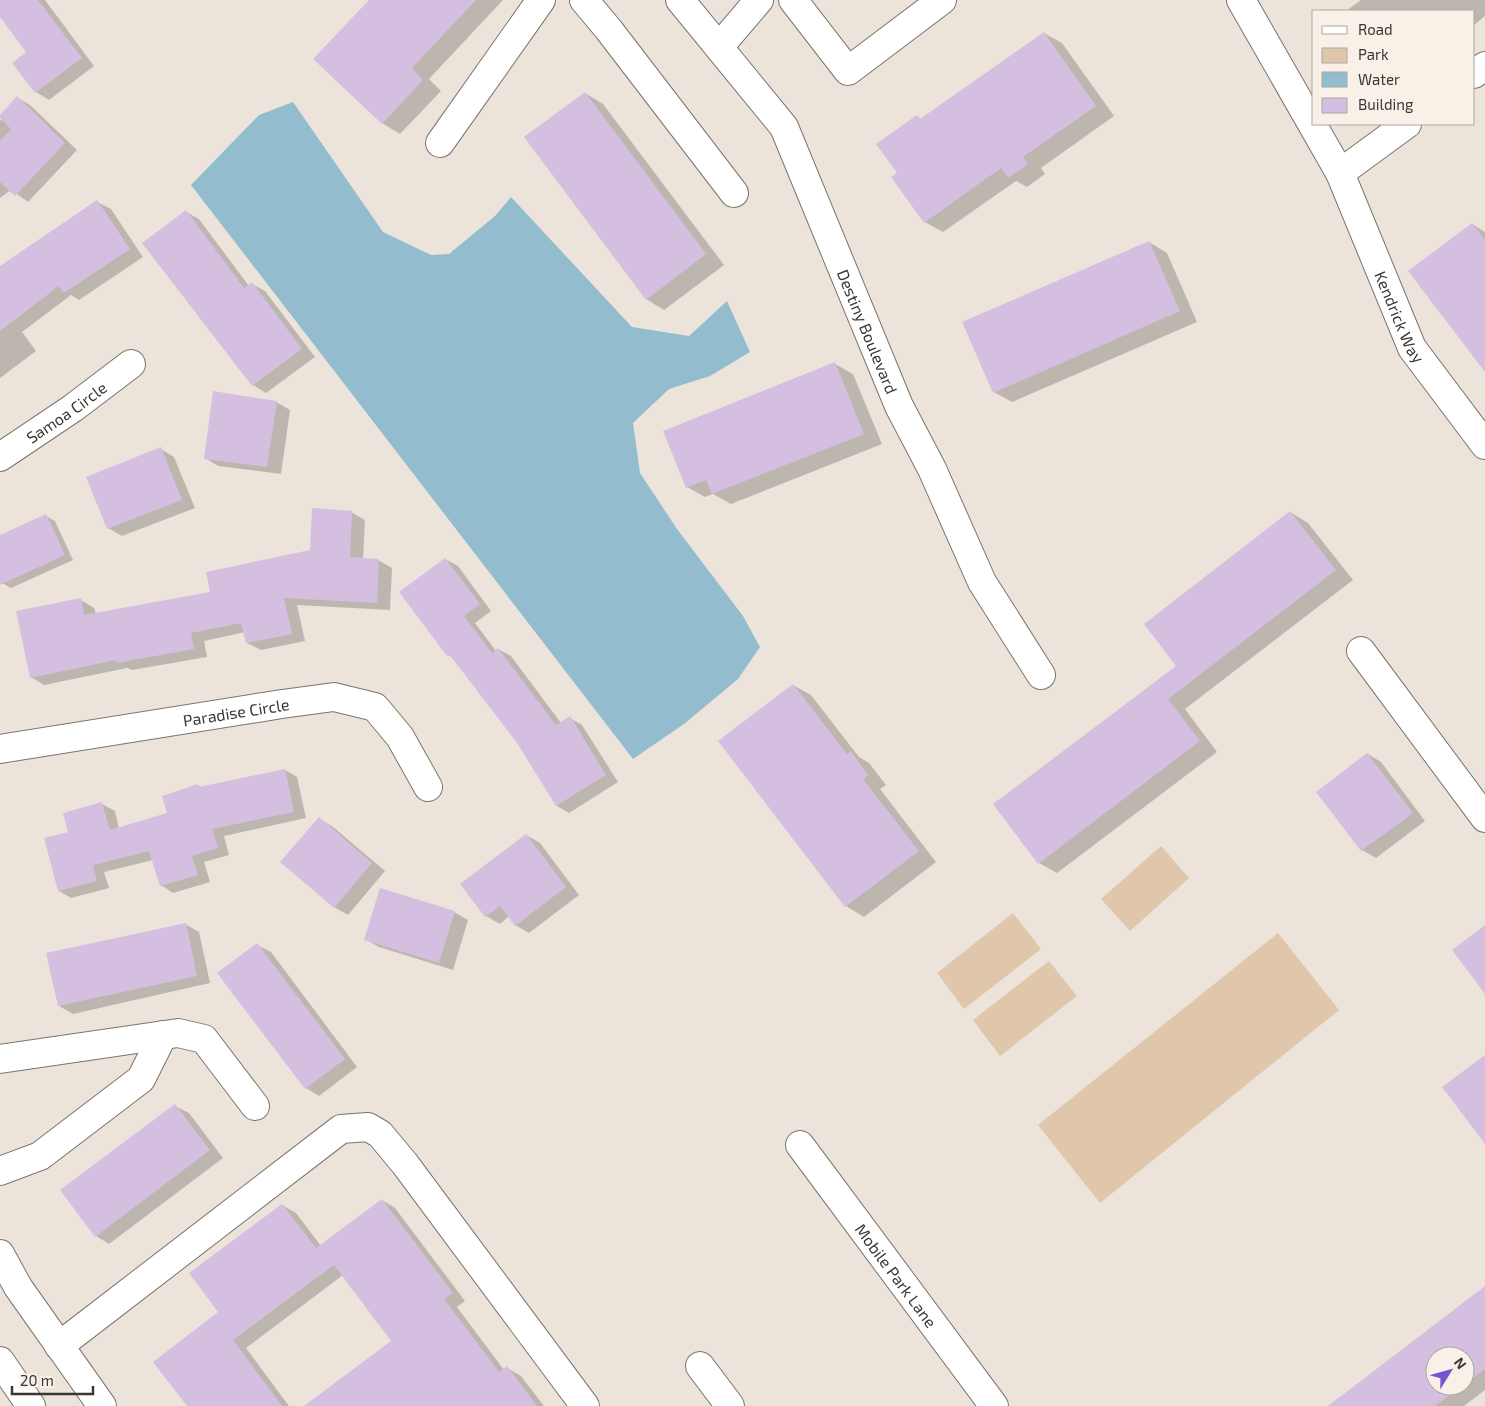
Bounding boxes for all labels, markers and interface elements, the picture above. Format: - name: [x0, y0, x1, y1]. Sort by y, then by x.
- legend: [1312, 10, 1475, 125]
- text: Road: [1358, 20, 1393, 38]
- text: Park: [1358, 45, 1389, 63]
- text: Water: [1358, 70, 1400, 88]
- text: Building: [1358, 95, 1414, 113]
- street label: Destiny Boulevard: [834, 266, 902, 396]
- street label: Kendrick Way: [1372, 268, 1429, 367]
- street label: Samoa Circle: [22, 377, 110, 446]
- street label: Paradise Circle: [182, 694, 290, 729]
- street label: Mobile Park Lane: [852, 1219, 941, 1331]
- north arrow: [1425, 1346, 1475, 1396]
- text: N: [1451, 1354, 1471, 1372]
- scale bar: [12, 1364, 94, 1396]
- text: 20 m: [20, 1371, 54, 1389]

